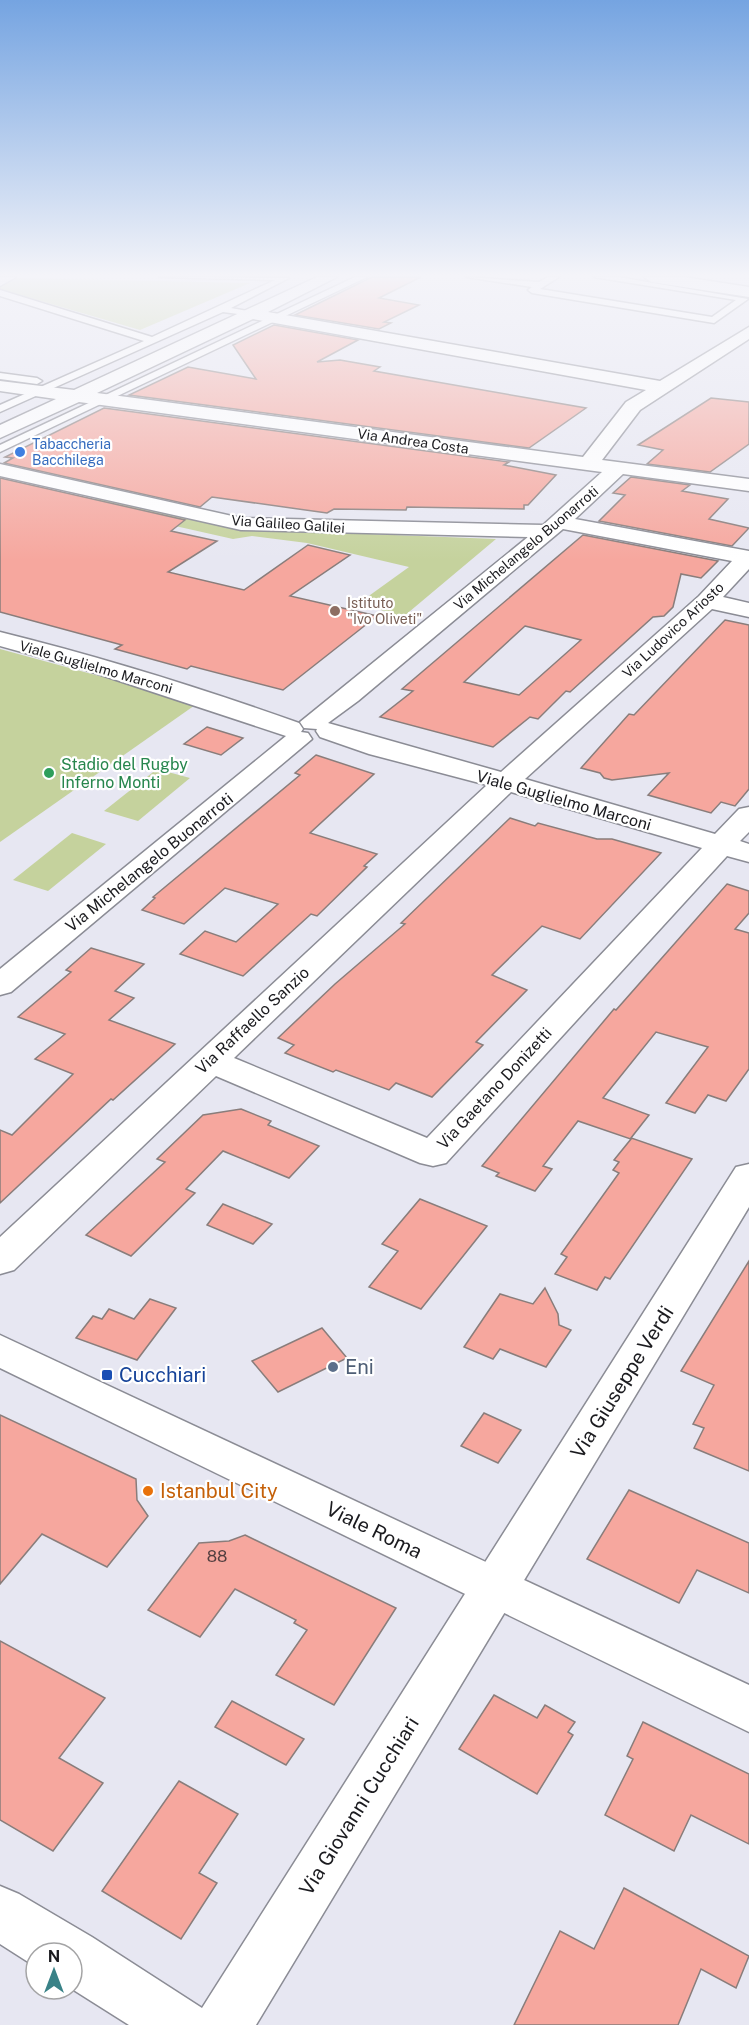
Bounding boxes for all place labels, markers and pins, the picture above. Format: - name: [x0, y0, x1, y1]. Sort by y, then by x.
- place label: Tabaccheria Bacchilega: [32, 436, 111, 468]
- marker: Tabaccheria Bacchilega: [13, 445, 27, 459]
- place label: Istituto "Ivo Oliveti": [347, 595, 422, 627]
- marker: Istituto "Ivo Oliveti": [328, 604, 342, 618]
- place label: Stadio del Rugby Inferno Monti: [61, 755, 188, 792]
- marker: Stadio del Rugby Inferno Monti: [42, 766, 56, 780]
- place label: Eni: [345, 1355, 374, 1379]
- marker: Eni: [326, 1360, 340, 1374]
- place label: Cucchiari: [119, 1363, 206, 1387]
- marker: Cucchiari: [100, 1368, 114, 1382]
- place label: Istanbul City: [160, 1479, 278, 1503]
- marker: Istanbul City: [141, 1484, 155, 1498]

